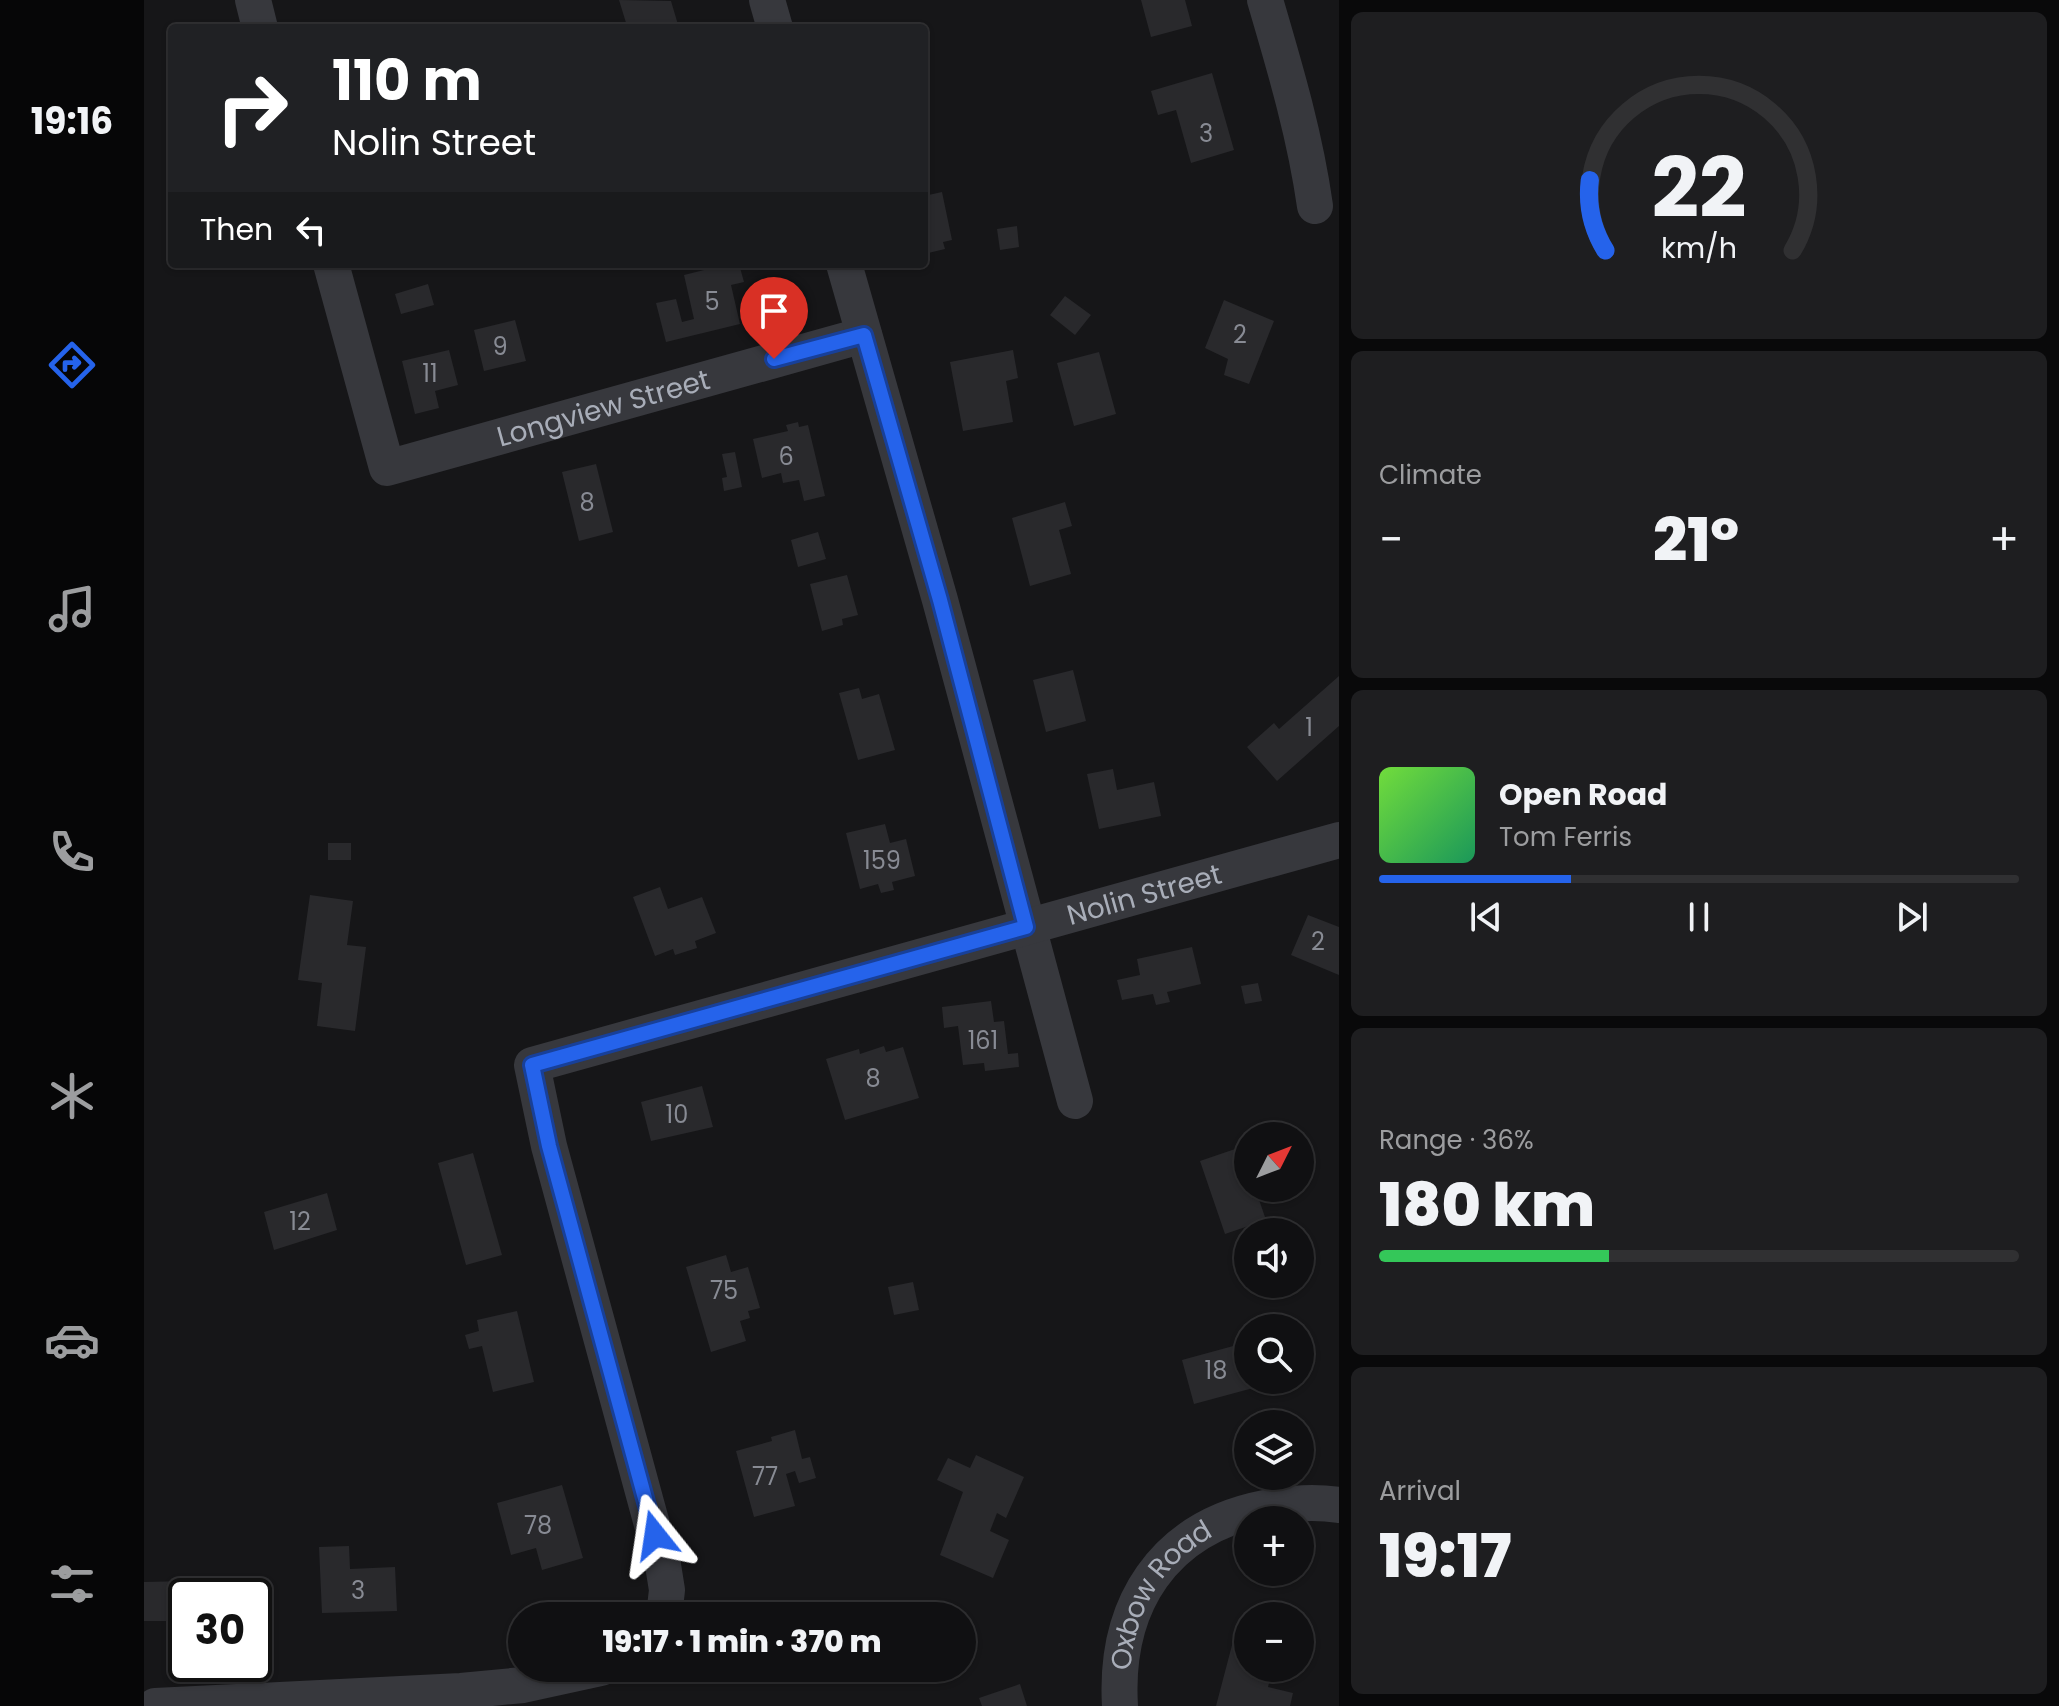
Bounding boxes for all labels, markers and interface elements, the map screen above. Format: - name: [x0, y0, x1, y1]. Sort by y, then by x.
- text: 110 m: [332, 41, 482, 120]
- icon: right: [200, 56, 304, 160]
- text: 19:16: [31, 96, 113, 147]
- text: Nolin Street: [332, 117, 536, 168]
- house number: 3: [1199, 117, 1213, 150]
- text: 22: [1651, 130, 1747, 246]
- text: Then: [200, 208, 273, 251]
- icon: left: [289, 208, 333, 252]
- text: km/h: [1661, 229, 1737, 269]
- pin: [740, 277, 808, 359]
- house number: 5: [704, 285, 720, 318]
- icon: arrive: [752, 289, 796, 333]
- house number: 2: [1233, 318, 1247, 351]
- house number: 9: [492, 330, 508, 363]
- icon: directions: [44, 337, 100, 393]
- house number: 11: [422, 357, 438, 390]
- street label: Longview Street: [492, 359, 714, 456]
- house number: 6: [778, 440, 794, 473]
- text: Climate: [1379, 457, 1482, 493]
- house number: 8: [579, 486, 595, 519]
- text: 21°: [1653, 498, 1739, 582]
- text: −: [1379, 509, 1403, 570]
- text: +: [1989, 509, 2019, 570]
- icon: music: [44, 581, 100, 637]
- house number: 1: [1305, 711, 1313, 744]
- text: Open Road: [1499, 773, 1667, 816]
- text: Tom Ferris: [1499, 819, 1632, 855]
- icon: phone: [44, 824, 100, 880]
- house number: 159: [863, 844, 901, 877]
- street label: Nolin Street: [1062, 854, 1226, 934]
- icon: previous: [1464, 895, 1508, 939]
- icon: pause: [1677, 895, 1721, 939]
- icon: next: [1890, 895, 1934, 939]
- house number: 2: [1311, 925, 1325, 958]
- house number: 161: [968, 1024, 998, 1057]
- house number: 8: [865, 1062, 881, 1095]
- icon: climate: [44, 1068, 100, 1124]
- house number: 10: [666, 1098, 688, 1131]
- north arrow: [1234, 1122, 1314, 1202]
- map controls: [1234, 1122, 1314, 1682]
- text: Range · 36%: [1379, 1122, 1534, 1158]
- text: 180 km: [1379, 1163, 1595, 1247]
- house number: 12: [289, 1205, 311, 1238]
- button: sound: [1234, 1218, 1314, 1298]
- house number: 75: [710, 1274, 738, 1307]
- icon: car: [44, 1312, 100, 1368]
- button: search: [1234, 1314, 1314, 1394]
- house number: 18: [1205, 1354, 1227, 1387]
- button: layers: [1234, 1410, 1314, 1490]
- house number: 77: [752, 1460, 778, 1493]
- text: Arrival: [1379, 1473, 1461, 1509]
- position arrow: [613, 1493, 697, 1577]
- button: +: [1234, 1506, 1314, 1586]
- house number: 78: [524, 1509, 552, 1542]
- street label: Oxbow Road: [1101, 1510, 1219, 1672]
- text: 19:17: [1379, 1514, 1511, 1598]
- icon: filters: [44, 1556, 100, 1612]
- house number: 3: [351, 1574, 365, 1607]
- speed limit sign: 30: [168, 1578, 272, 1682]
- button: −: [1234, 1602, 1314, 1682]
- text: 19:17 · 1 min · 370 m: [602, 1620, 882, 1663]

